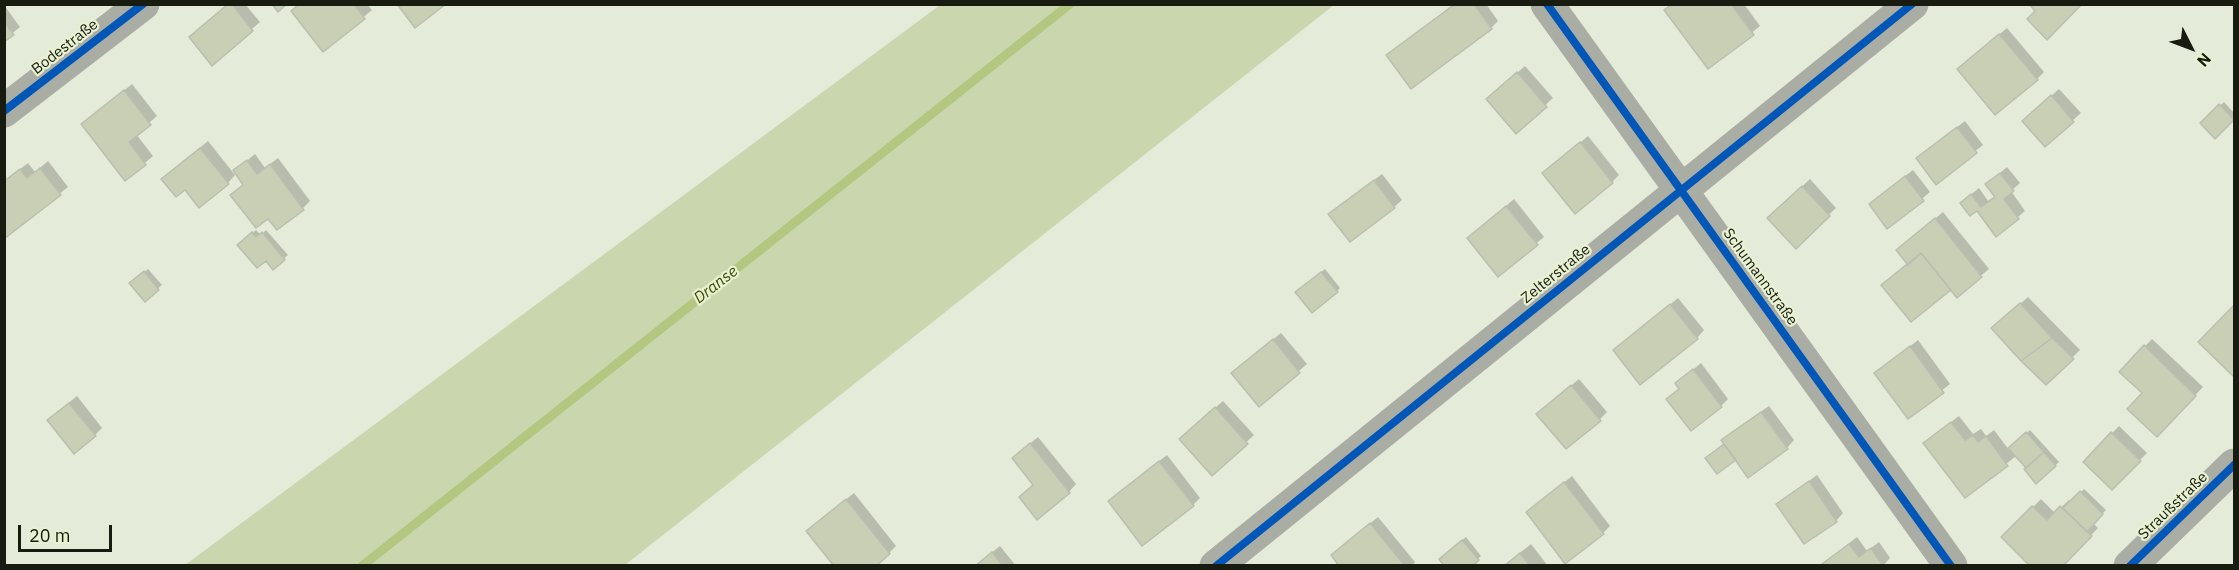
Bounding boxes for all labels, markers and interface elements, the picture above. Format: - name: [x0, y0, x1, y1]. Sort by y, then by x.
- street label: Bodestraße: [28, 16, 102, 78]
- north arrow: [2161, 18, 2221, 78]
- text: N: [2193, 49, 2216, 71]
- street label: Schumannstraße: [1719, 225, 1801, 329]
- street label: Zelterstraße: [1518, 241, 1594, 307]
- water label: Dranse: [690, 262, 742, 308]
- street label: Straußstraße: [2135, 469, 2211, 543]
- scale bar: [21, 513, 116, 551]
- text: 20 m: [29, 524, 71, 547]

